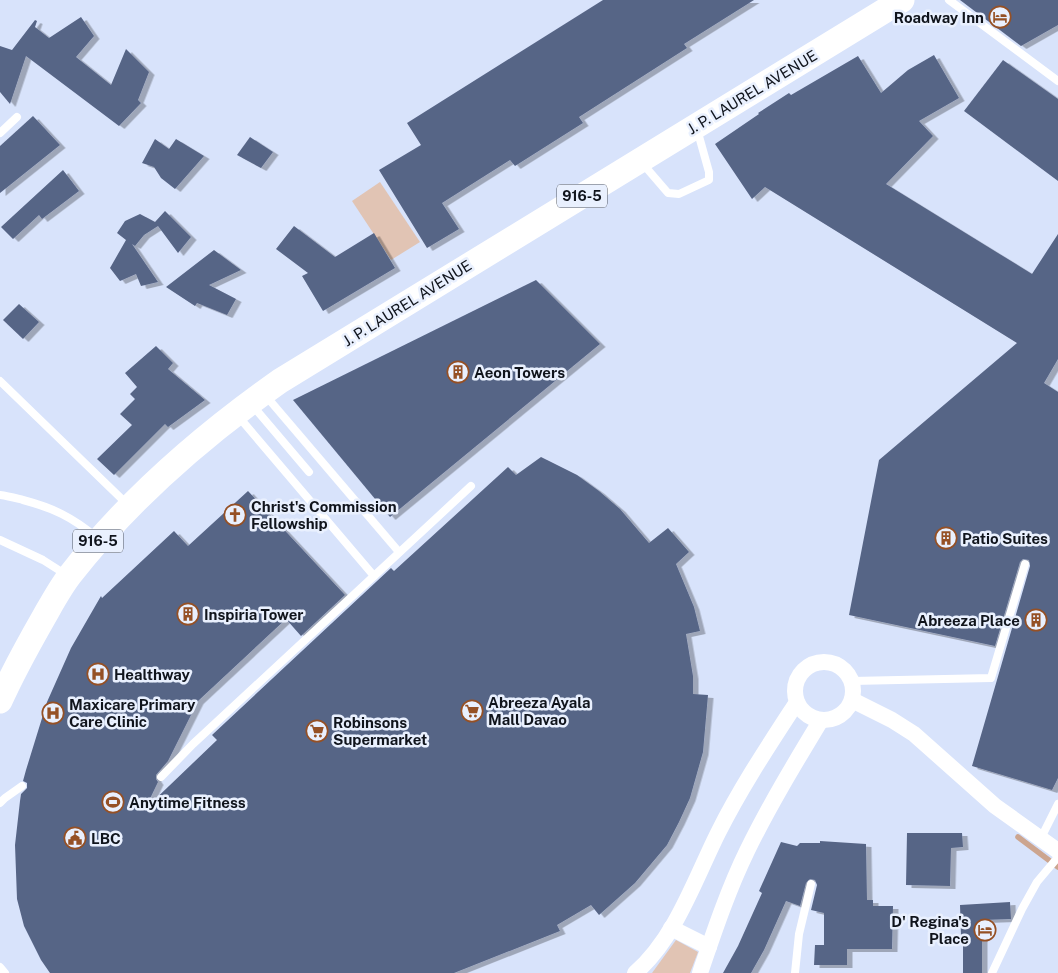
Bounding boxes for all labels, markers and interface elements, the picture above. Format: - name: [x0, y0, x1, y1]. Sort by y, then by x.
- hotel icon: Roadway Inn: [988, 5, 1012, 29]
- place label: Roadway Inn: [894, 9, 984, 26]
- street label: J. P. LAUREL AVENUE: [684, 47, 820, 137]
- road number: 916-5: [557, 185, 607, 208]
- street label: J. P. LAUREL AVENUE: [340, 256, 474, 350]
- building icon: Aeon Towers: [446, 360, 470, 384]
- place label: Aeon Towers: [474, 364, 565, 381]
- place label: Christ's Commission Fellowship: [251, 498, 397, 532]
- church icon: Christ's Commission Fellowship: [223, 503, 247, 527]
- building icon: Patio Suites: [934, 526, 958, 550]
- road number: 916-5: [73, 530, 123, 552]
- place label: Patio Suites: [962, 530, 1048, 547]
- building icon: Inspiria Tower: [176, 602, 200, 626]
- place label: Inspiria Tower: [204, 606, 304, 623]
- building icon: Abreeza Place: [1024, 608, 1048, 632]
- place label: Abreeza Place: [917, 612, 1020, 629]
- hospital icon: Healthway: [86, 662, 110, 686]
- place label: Healthway: [114, 666, 190, 683]
- place label: Abreeza Ayala Mall Davao: [488, 694, 591, 728]
- place label: Maxicare Primary Care Clinic: [69, 696, 196, 730]
- supermarket icon: Abreeza Ayala Mall Davao: [460, 699, 484, 723]
- hospital icon: Maxicare Primary Care Clinic: [41, 701, 65, 725]
- place label: Robinsons Supermarket: [333, 714, 427, 748]
- supermarket icon: Robinsons Supermarket: [305, 719, 329, 743]
- sports icon: Anytime Fitness: [101, 790, 125, 814]
- place label: Anytime Fitness: [129, 794, 246, 811]
- public building icon: LBC: [63, 826, 87, 850]
- place label: LBC: [91, 830, 121, 847]
- place label: D' Regina's Place: [891, 913, 969, 947]
- hotel icon: D' Regina's Place: [973, 918, 997, 942]

